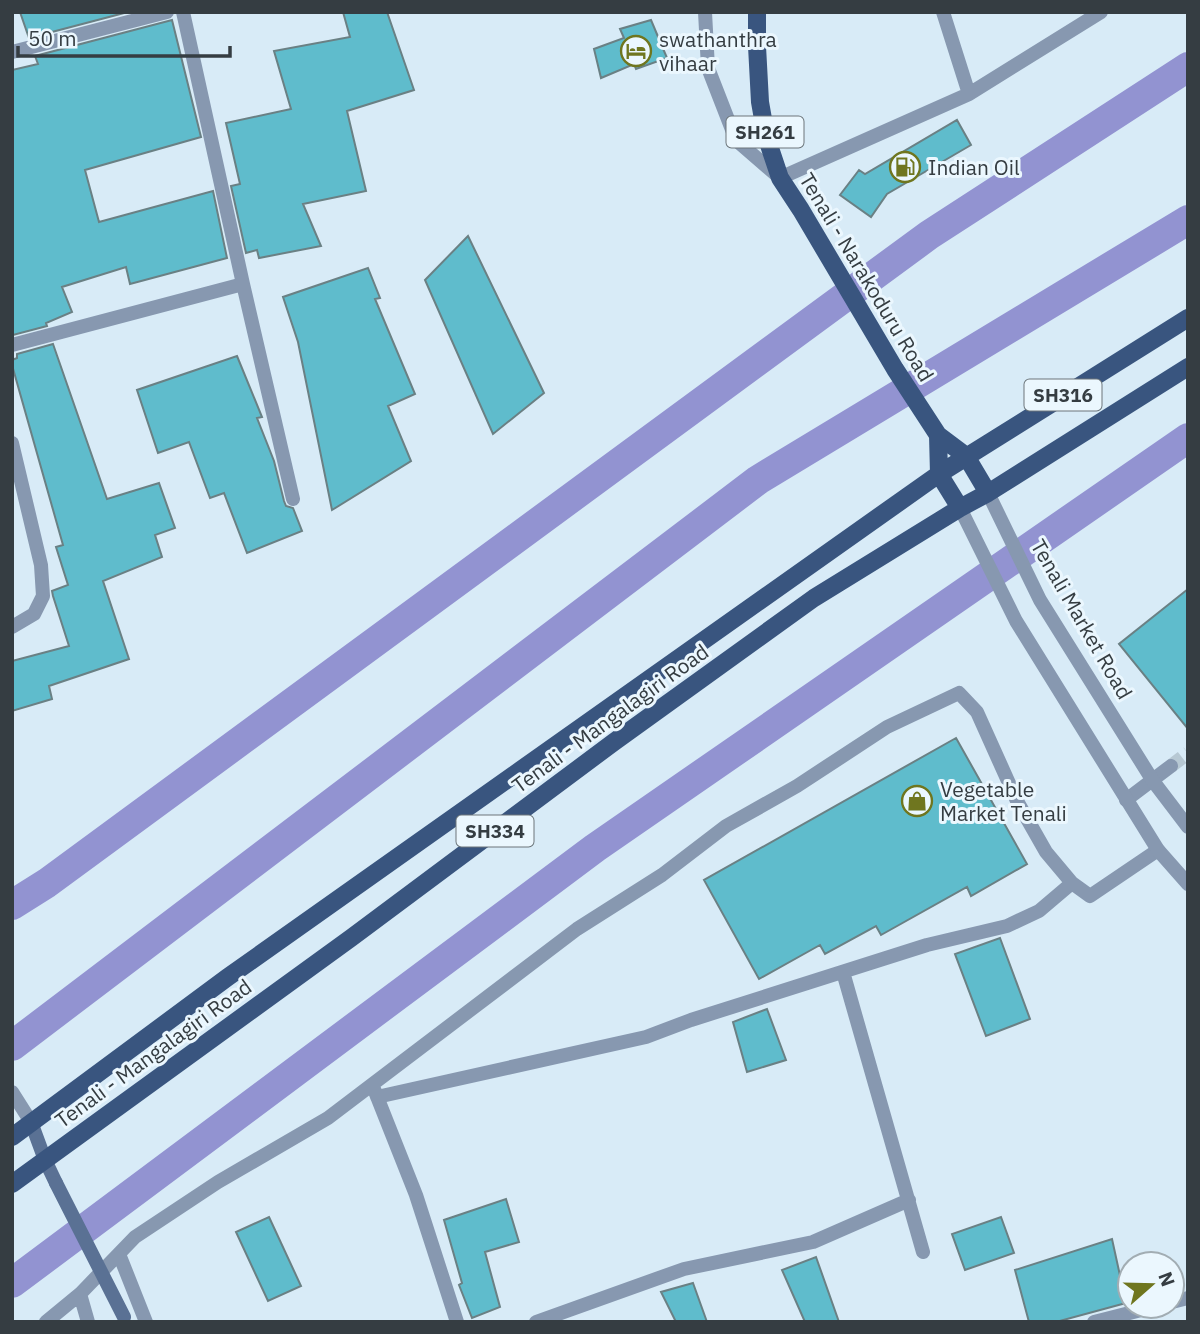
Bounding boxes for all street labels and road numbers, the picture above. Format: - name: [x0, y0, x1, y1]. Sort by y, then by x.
- road number: SH261: [726, 116, 804, 148]
- street label: Tenali - Narakoduru Road: [793, 167, 941, 387]
- road number: SH316: [1024, 380, 1102, 410]
- street label: Tenali Market Road: [1025, 534, 1139, 704]
- street label: Tenali - Mangalagiri Road: [506, 637, 714, 799]
- road number: SH334: [456, 816, 534, 846]
- street label: Tenali - Mangalagiri Road: [49, 972, 257, 1134]

